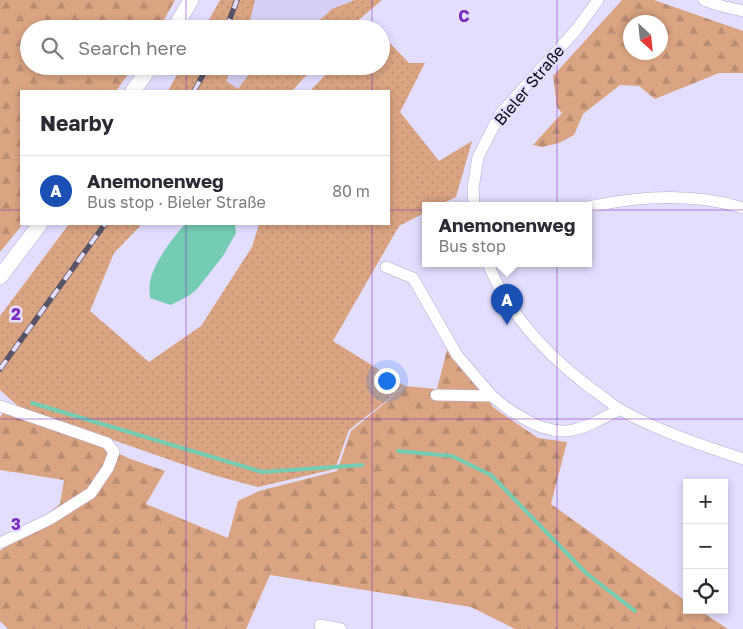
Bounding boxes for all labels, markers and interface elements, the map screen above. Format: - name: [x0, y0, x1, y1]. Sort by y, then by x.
- text: C: [458, 6, 470, 26]
- north arrow: [623, 15, 668, 60]
- search box: [20, 20, 390, 75]
- icon: search: [38, 34, 66, 62]
- text: Search here: [78, 36, 187, 59]
- street label: Bieler Straße: [490, 41, 568, 129]
- text: Nearby: [40, 110, 114, 136]
- text: Anemonenweg: [87, 169, 224, 192]
- text: A: [50, 181, 62, 201]
- text: 80 m: [332, 181, 370, 201]
- text: Bus stop · Bieler Straße: [87, 192, 266, 212]
- popup: [422, 202, 592, 267]
- text: Anemonenweg: [439, 213, 575, 236]
- text: Bus stop: [439, 236, 506, 256]
- pin: A: [491, 284, 523, 325]
- text: 2: [11, 304, 21, 324]
- your location: [374, 368, 400, 394]
- map controls: [683, 479, 728, 614]
- button: +: [683, 479, 728, 524]
- text: 3: [11, 514, 21, 534]
- button: −: [683, 524, 728, 569]
- button: locate: [683, 569, 728, 614]

